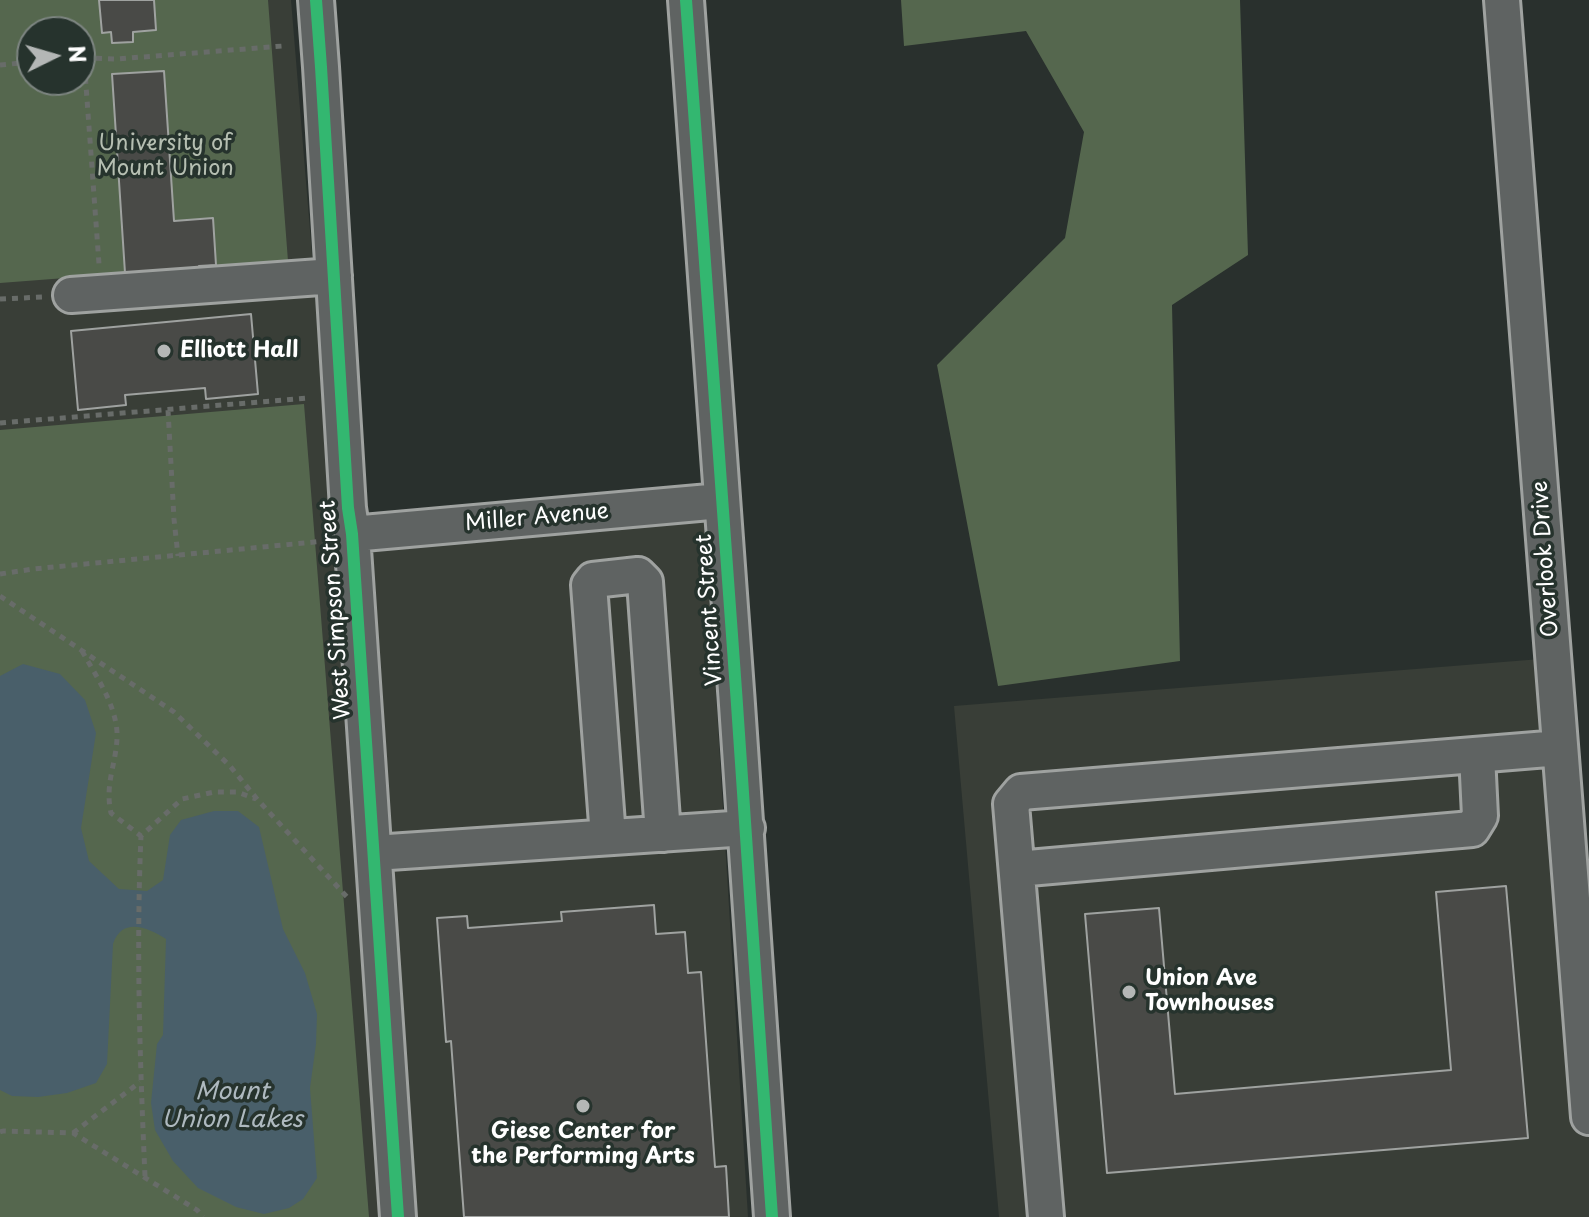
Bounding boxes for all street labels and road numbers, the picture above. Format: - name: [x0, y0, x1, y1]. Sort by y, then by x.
- street label: Overlook Drive: [1527, 480, 1565, 638]
- street label: West Simpson Street: [315, 499, 357, 721]
- street label: Miller Avenue: [464, 499, 610, 537]
- street label: Vincent Street: [692, 533, 728, 687]

